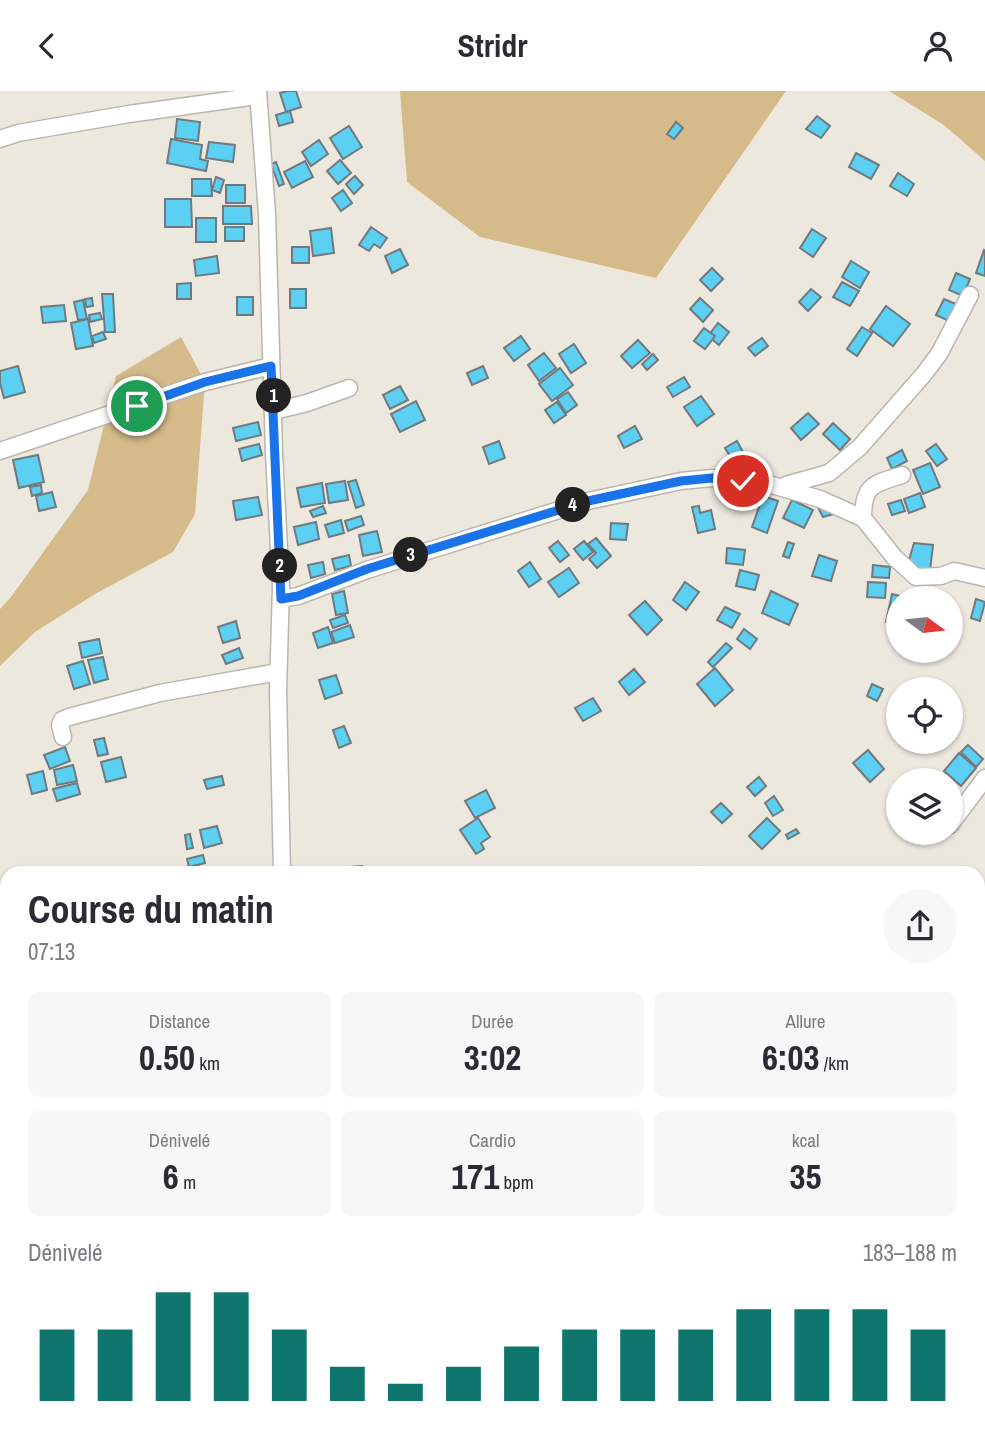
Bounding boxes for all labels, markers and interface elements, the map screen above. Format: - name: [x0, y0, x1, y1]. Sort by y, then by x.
- text: Stridr: [458, 24, 527, 67]
- icon: back: [28, 27, 66, 65]
- icon: person: [919, 27, 957, 65]
- pin: [107, 376, 167, 436]
- pin: 1: [256, 379, 292, 413]
- text: 1: [269, 382, 278, 408]
- icon: arrive: [118, 387, 156, 425]
- pin: [713, 451, 773, 511]
- icon: check: [724, 462, 762, 500]
- pin: 4: [556, 487, 590, 523]
- text: 4: [568, 491, 577, 517]
- pin: 3: [394, 538, 428, 573]
- text: 3: [406, 541, 415, 567]
- pin: 2: [262, 549, 298, 583]
- text: 2: [275, 552, 284, 578]
- north arrow: [886, 586, 962, 663]
- map controls: [886, 586, 963, 845]
- button: locate: [886, 677, 963, 754]
- button: layers: [886, 768, 963, 845]
- text: Course du matin: [28, 884, 274, 935]
- button: share: [883, 889, 957, 963]
- text: 07:13: [28, 936, 75, 967]
- text: Distance: [149, 1008, 210, 1034]
- text: Durée: [471, 1008, 514, 1034]
- text: Allure: [786, 1008, 825, 1034]
- text: 0.50: [139, 1034, 195, 1081]
- text: 3:02: [464, 1034, 521, 1081]
- text: 6:03: [762, 1034, 820, 1081]
- text: km: [195, 1050, 220, 1076]
- text: /km: [820, 1050, 849, 1076]
- text: Dénivelé: [149, 1127, 210, 1153]
- text: Cardio: [469, 1127, 516, 1153]
- text: kcal: [792, 1127, 819, 1153]
- text: 6: [163, 1153, 179, 1200]
- text: 171: [451, 1153, 499, 1200]
- text: 35: [790, 1153, 821, 1200]
- text: m: [179, 1169, 196, 1195]
- text: bpm: [499, 1169, 534, 1195]
- text: Dénivelé: [28, 1237, 102, 1268]
- text: 183–188 m: [863, 1237, 957, 1268]

